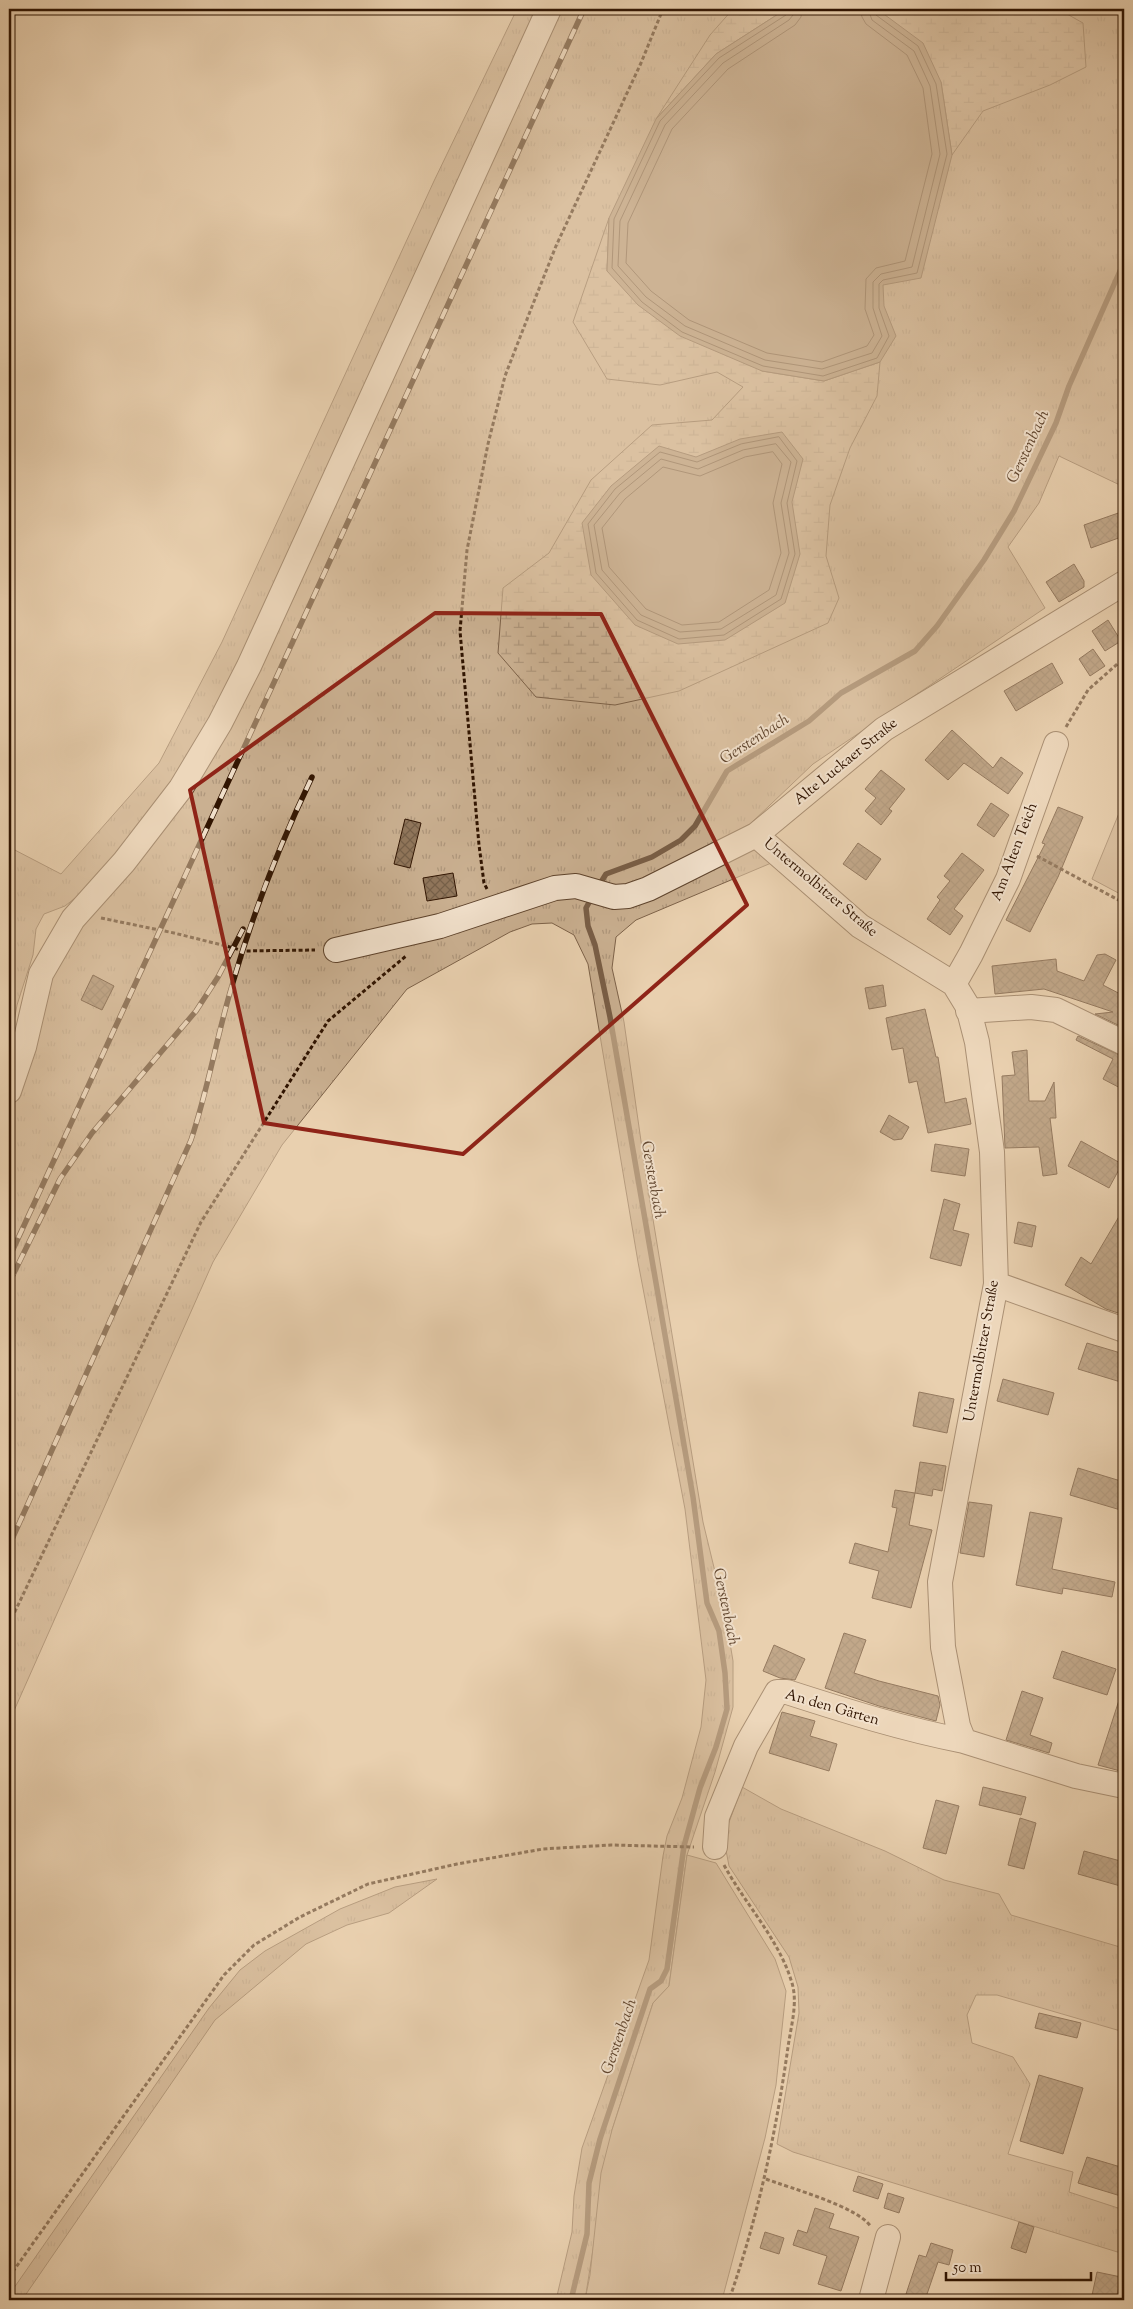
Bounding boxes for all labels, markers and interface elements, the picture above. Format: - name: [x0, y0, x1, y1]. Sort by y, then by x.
- water label: Gerstenbach: [1002, 406, 1056, 487]
- water label: Gerstenbach: [716, 709, 794, 771]
- street label: Alte Luckaer Straße: [790, 714, 902, 810]
- street label: Am Alten Teich: [987, 799, 1044, 904]
- street label: Untermolbitzer Straße: [758, 834, 882, 942]
- water label: Gerstenbach: [634, 1139, 670, 1221]
- street label: Untermolbitzer Straße: [959, 1278, 1005, 1424]
- water label: Gerstenbach: [706, 1566, 744, 1648]
- street label: An den Gärten: [782, 1685, 882, 1732]
- water label: Gerstenbach: [596, 1996, 644, 2078]
- scale bar: [946, 2249, 1090, 2281]
- text: 50 m: [952, 2258, 982, 2279]

